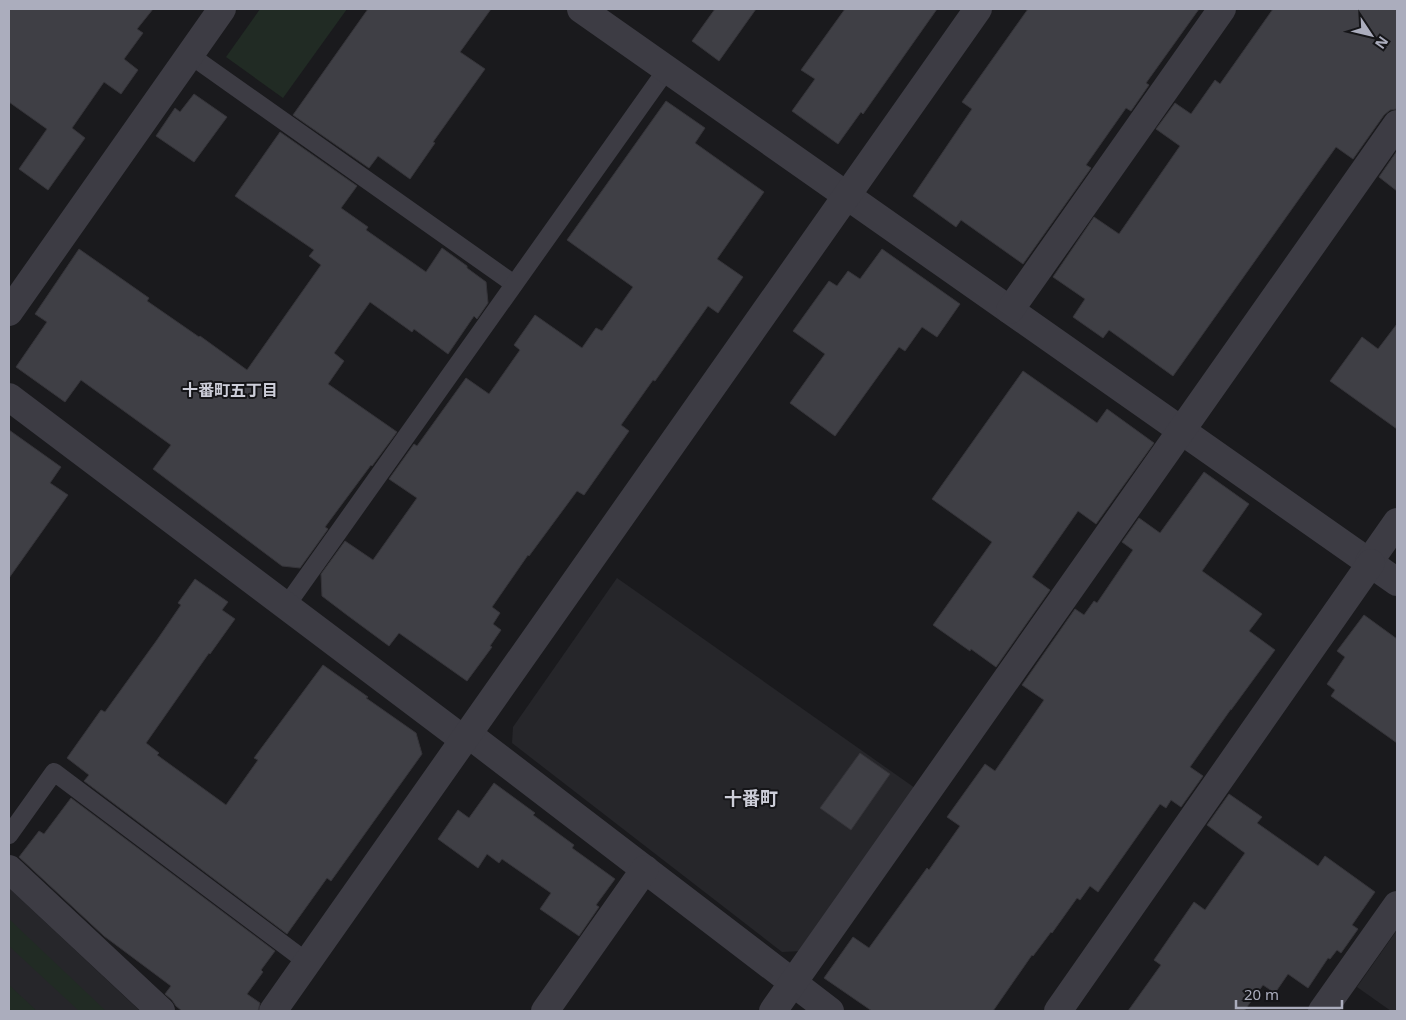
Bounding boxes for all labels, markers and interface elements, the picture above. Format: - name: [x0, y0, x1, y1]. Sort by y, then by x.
- north arrow: [1346, 10, 1396, 60]
- text: N: [1371, 33, 1393, 53]
- district label: 十番町五丁目: [182, 379, 278, 401]
- district label: 十番町: [724, 786, 778, 810]
- scale bar: [1236, 978, 1342, 1010]
- text: 20 m: [1244, 984, 1279, 1004]

